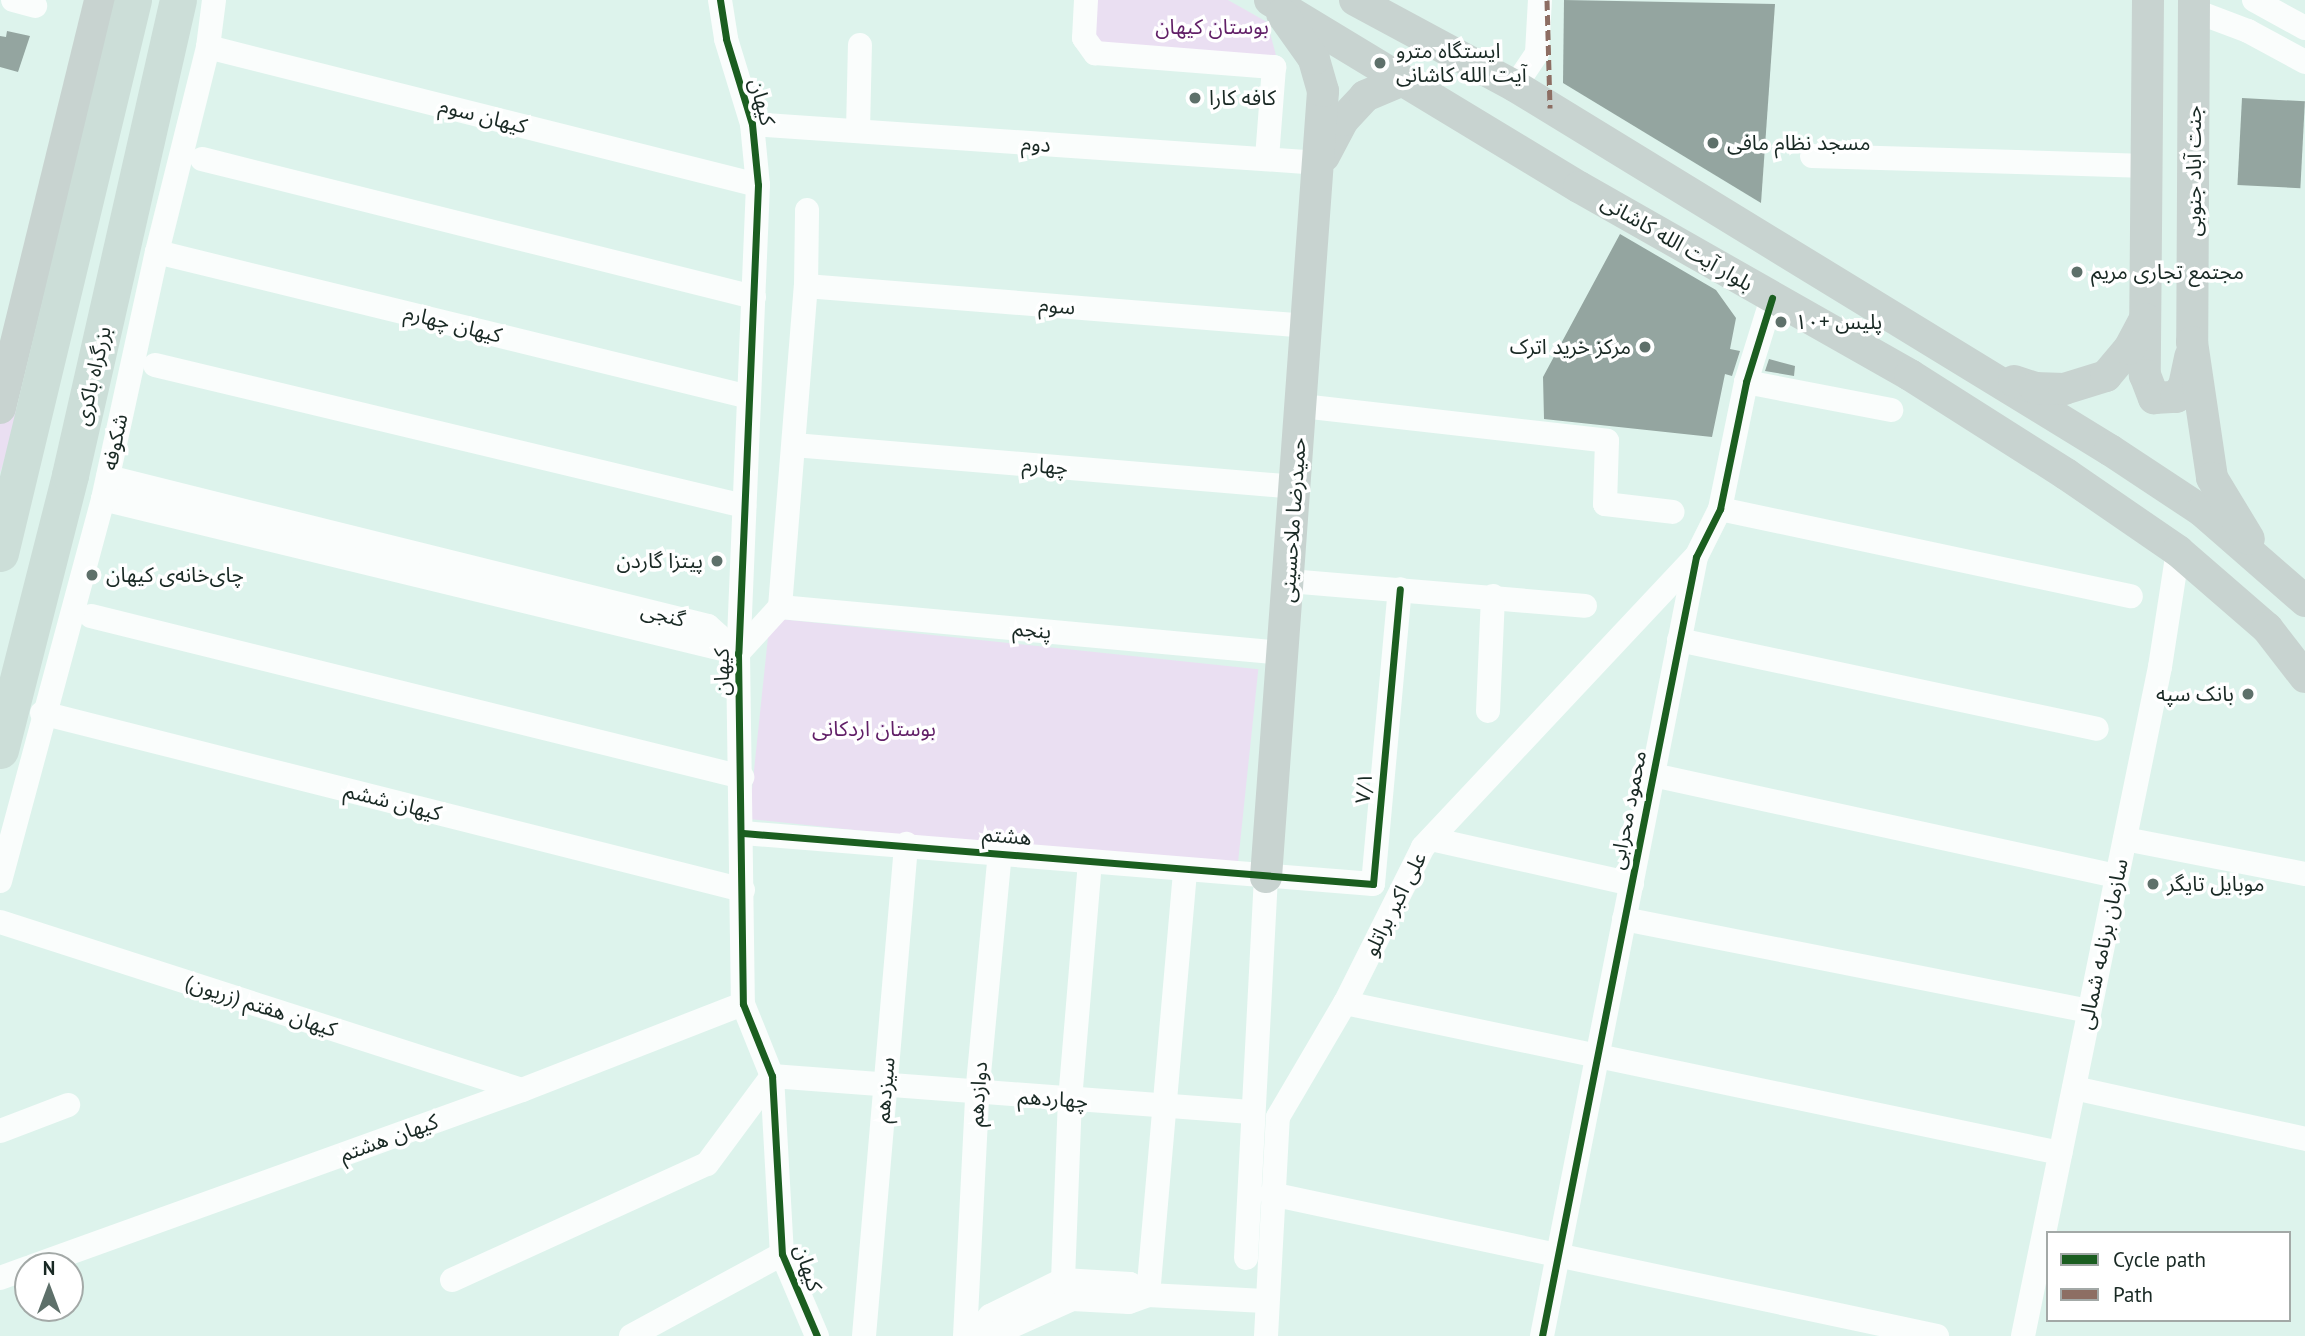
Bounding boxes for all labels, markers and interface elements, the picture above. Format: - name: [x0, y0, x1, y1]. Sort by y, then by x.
- park label: بوستان کیهان: [1155, 14, 1269, 40]
- place label: ایستگاه مترو آیت الله کاشانی: [1396, 38, 1527, 88]
- marker: ایستگاه مترو آیت الله کاشانی: [1370, 53, 1390, 73]
- street label: کیهان: [744, 76, 780, 128]
- place label: کافه کارا: [1209, 85, 1276, 111]
- marker: کافه کارا: [1187, 90, 1203, 106]
- street label: کیهان سوم: [436, 93, 530, 139]
- street label: جنت آباد جنوبی: [2181, 105, 2207, 237]
- street label: دوم: [1020, 130, 1052, 158]
- place label: مسجد نظام مافی: [1727, 130, 1870, 156]
- marker: مسجد نظام مافی: [1705, 135, 1721, 151]
- street label: بلوار آیت الله کاشانی: [1597, 189, 1757, 297]
- place label: مجتمع تجاری مریم: [2091, 259, 2244, 285]
- marker: مجتمع تجاری مریم: [2069, 264, 2085, 280]
- street label: سوم: [1038, 292, 1076, 320]
- street label: کیهان چهارم: [402, 300, 504, 348]
- place label: پلیس +۱۰: [1795, 309, 1882, 335]
- marker: پلیس +۱۰: [1773, 314, 1789, 330]
- street label: بزرگراه باکری: [69, 324, 117, 428]
- place label: مرکز خرید اترک: [1510, 334, 1631, 360]
- marker: مرکز خرید اترک: [1637, 339, 1653, 355]
- street label: شکوفه: [97, 412, 133, 472]
- street label: حمیدرضا ملاحسینی: [1275, 437, 1311, 603]
- street label: چهارم: [1021, 451, 1069, 481]
- place label: پیتزا گاردن: [616, 548, 703, 574]
- marker: پیتزا گاردن: [709, 553, 725, 569]
- place label: چای‌خانه‌ی کیهان: [106, 562, 244, 588]
- marker: چای‌خانه‌ی کیهان: [84, 567, 100, 583]
- street label: گنجی: [638, 597, 688, 633]
- street label: پنجم: [1012, 616, 1052, 644]
- street label: کیهان: [709, 648, 735, 696]
- place label: بانک سپه: [2156, 681, 2234, 707]
- marker: بانک سپه: [2240, 686, 2256, 702]
- park label: بوستان اردکانی: [812, 716, 936, 742]
- street label: محمود محرابی: [1604, 749, 1652, 871]
- street label: ۷/۱: [1350, 771, 1378, 805]
- street label: کیهان ششم: [342, 778, 444, 826]
- street label: هشتم: [981, 821, 1033, 851]
- street label: علی اکبر براتلو: [1358, 848, 1432, 960]
- street label: سازمان برنامه شمالی: [2073, 856, 2133, 1032]
- place label: موبایل تایگر: [2167, 871, 2265, 897]
- marker: موبایل تایگر: [2145, 876, 2161, 892]
- street label: کیهان هفتم (زریون): [182, 970, 340, 1042]
- street label: سیزدهم: [870, 1056, 900, 1124]
- street label: دوازدهم: [963, 1061, 993, 1127]
- street label: چهاردهم: [1017, 1084, 1089, 1114]
- street label: کیهان هشتم: [336, 1109, 442, 1167]
- legend: [2046, 1231, 2291, 1322]
- street label: کیهان: [789, 1241, 827, 1295]
- text: Cycle path: [2113, 1246, 2206, 1273]
- north arrow: [14, 1252, 84, 1322]
- text: N: [43, 1256, 55, 1280]
- text: Path: [2113, 1281, 2153, 1308]

